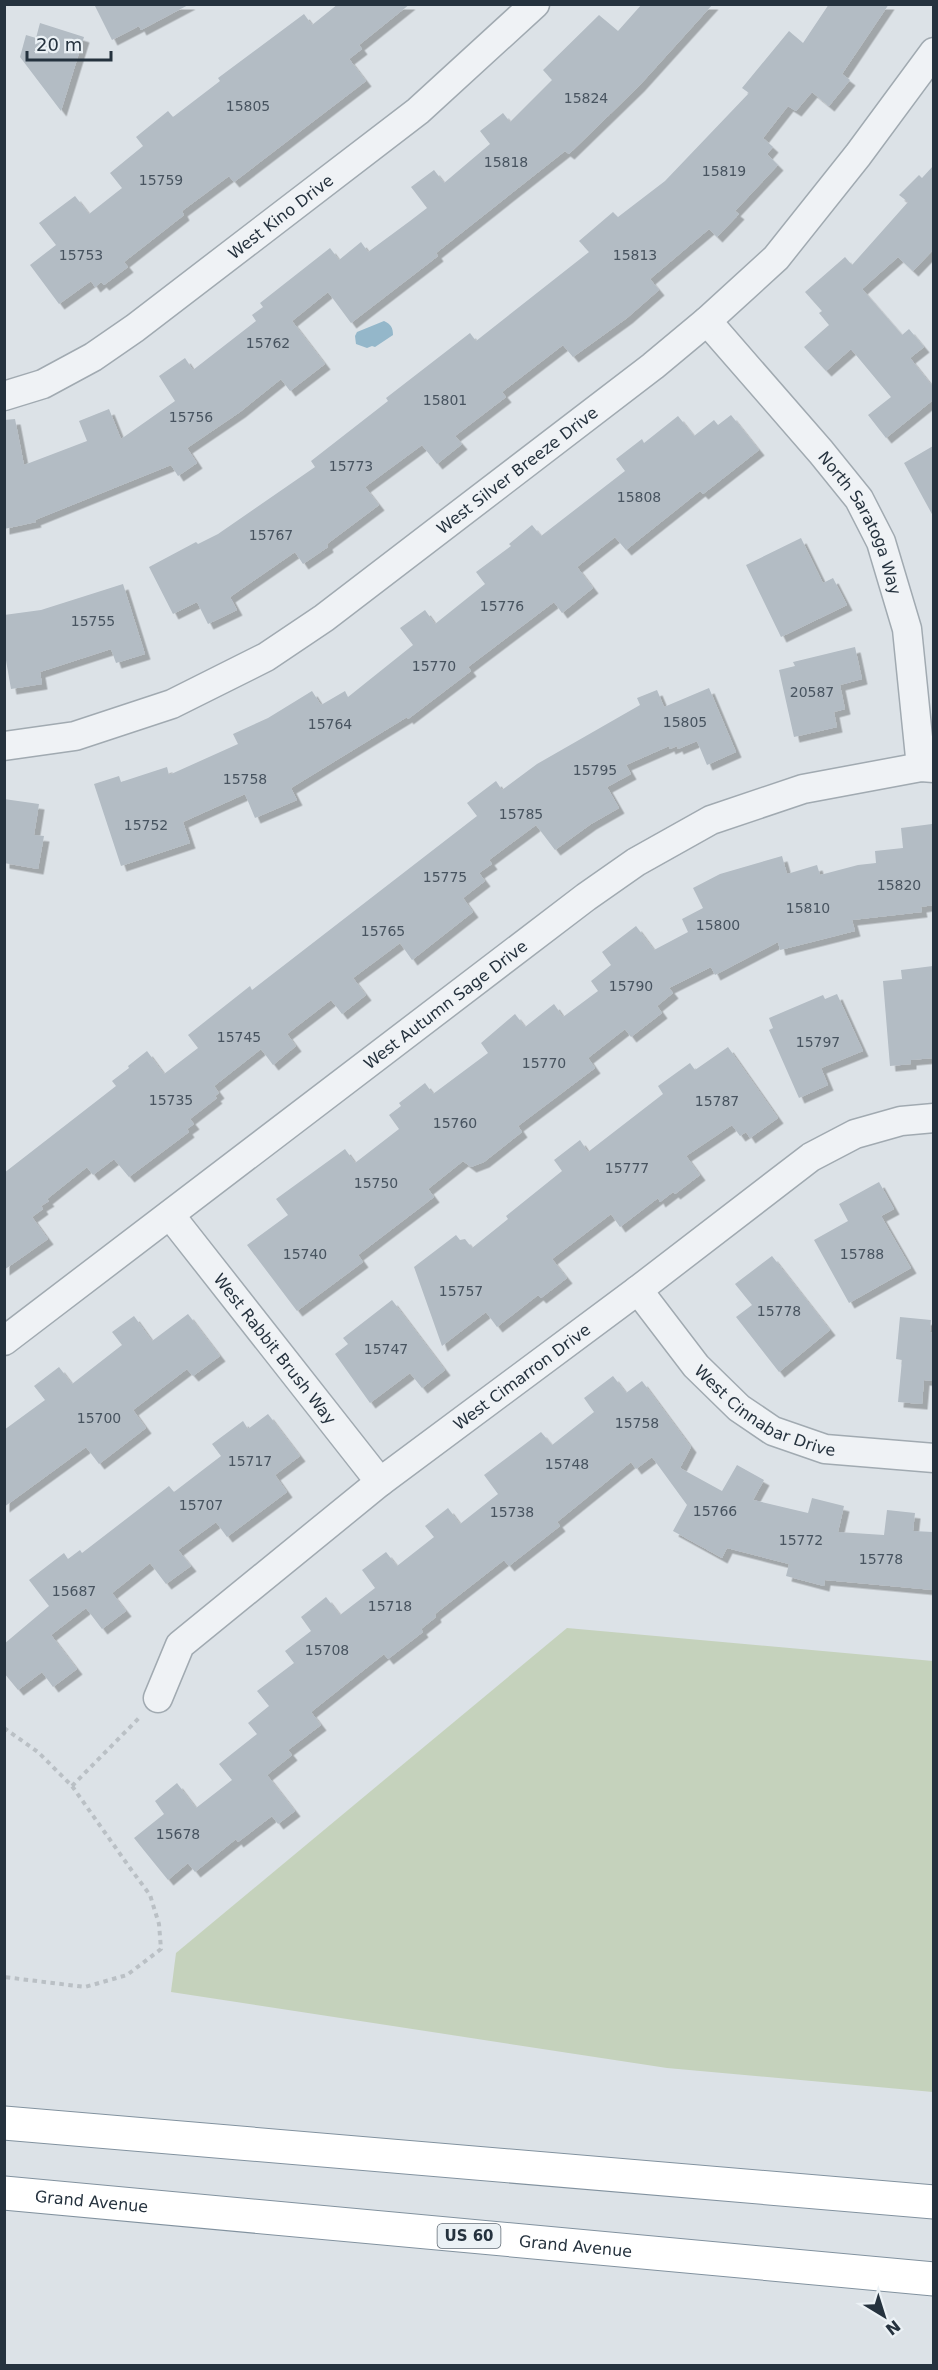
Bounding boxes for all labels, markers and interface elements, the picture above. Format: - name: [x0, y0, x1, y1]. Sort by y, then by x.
- scale bar: [27, 24, 111, 62]
- text: 20 m: [36, 34, 82, 55]
- house number: 15824: [564, 90, 608, 106]
- house number: 15805: [226, 98, 270, 114]
- house number: 15818: [484, 154, 528, 170]
- house number: 15819: [702, 163, 746, 179]
- street label: West Kino Drive: [224, 170, 337, 263]
- house number: 15759: [139, 172, 183, 188]
- house number: 15753: [59, 247, 103, 263]
- house number: 15813: [613, 247, 657, 263]
- house number: 15762: [246, 335, 290, 351]
- house number: 15801: [423, 392, 467, 408]
- street label: West Silver Breeze Drive: [433, 403, 601, 538]
- house number: 15756: [169, 409, 213, 425]
- street label: North Saratoga Way: [815, 447, 906, 597]
- house number: 15773: [329, 458, 373, 474]
- house number: 15808: [617, 489, 661, 505]
- house number: 15767: [249, 527, 293, 543]
- house number: 15776: [480, 598, 524, 614]
- house number: 15755: [71, 613, 115, 629]
- house number: 15770: [412, 658, 456, 674]
- house number: 20587: [790, 684, 834, 700]
- house number: 15805: [663, 714, 707, 730]
- house number: 15764: [308, 716, 352, 732]
- house number: 15795: [573, 762, 617, 778]
- house number: 15758: [223, 771, 267, 787]
- house number: 15785: [499, 806, 543, 822]
- house number: 15752: [124, 817, 168, 833]
- house number: 15775: [423, 869, 467, 885]
- house number: 15820: [877, 877, 921, 893]
- house number: 15810: [786, 900, 830, 916]
- house number: 15800: [696, 917, 740, 933]
- house number: 15765: [361, 923, 405, 939]
- street label: West Autumn Sage Drive: [360, 936, 531, 1073]
- house number: 15790: [609, 978, 653, 994]
- house number: 15745: [217, 1029, 261, 1045]
- house number: 15797: [796, 1034, 840, 1050]
- house number: 15770: [522, 1055, 566, 1071]
- house number: 15735: [149, 1092, 193, 1108]
- house number: 15787: [695, 1093, 739, 1109]
- house number: 15760: [433, 1115, 477, 1131]
- house number: 15777: [605, 1160, 649, 1176]
- house number: 15750: [354, 1175, 398, 1191]
- house number: 15740: [283, 1246, 327, 1262]
- house number: 15788: [840, 1246, 884, 1262]
- street label: West Rabbit Brush Way: [210, 1269, 340, 1428]
- house number: 15757: [439, 1283, 483, 1299]
- house number: 15778: [757, 1303, 801, 1319]
- street label: West Cimarron Drive: [450, 1319, 594, 1434]
- house number: 15747: [364, 1341, 408, 1357]
- street label: West Cinnabar Drive: [691, 1361, 836, 1459]
- house number: 15700: [77, 1410, 121, 1426]
- house number: 15758: [615, 1415, 659, 1431]
- house number: 15717: [228, 1453, 272, 1469]
- house number: 15748: [545, 1456, 589, 1472]
- house number: 15707: [179, 1497, 223, 1513]
- house number: 15766: [693, 1503, 737, 1519]
- house number: 15738: [490, 1504, 534, 1520]
- house number: 15772: [779, 1532, 823, 1548]
- house number: 15778: [859, 1551, 903, 1567]
- house number: 15687: [52, 1583, 96, 1599]
- house number: 15718: [368, 1598, 412, 1614]
- house number: 15708: [305, 1642, 349, 1658]
- house number: 15678: [156, 1826, 200, 1842]
- street label: Grand Avenue: [34, 2186, 149, 2216]
- road number: US 60: [438, 2224, 500, 2248]
- street label: Grand Avenue: [518, 2231, 633, 2261]
- north arrow: [854, 2286, 914, 2346]
- text: N: [882, 2316, 904, 2339]

